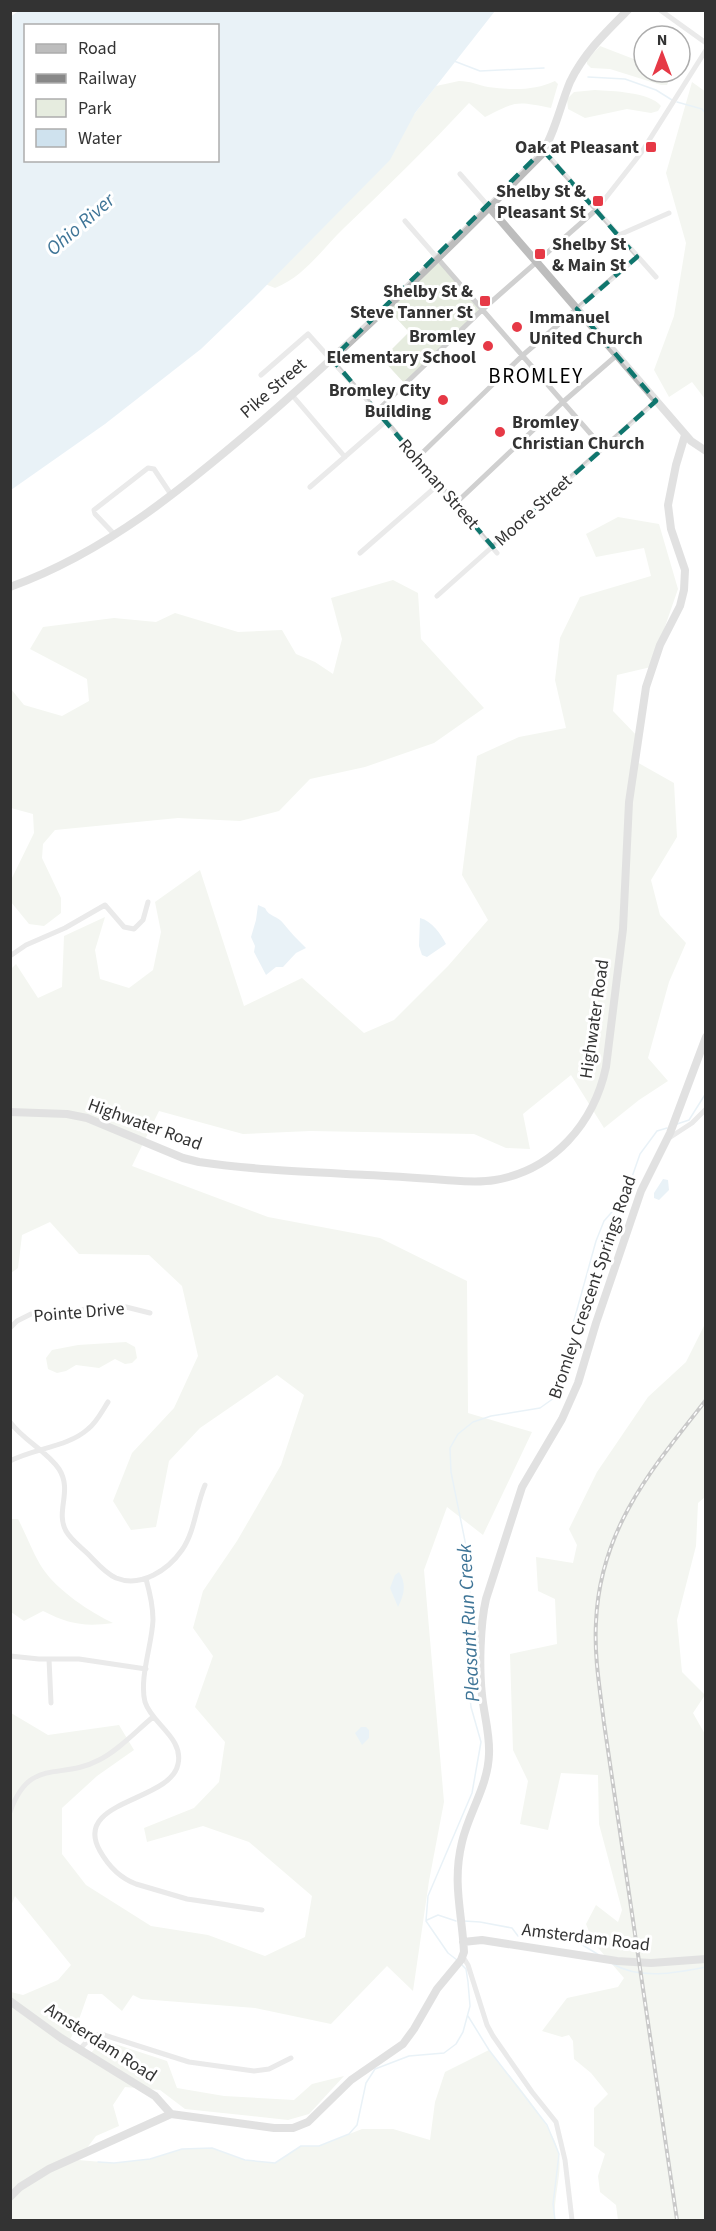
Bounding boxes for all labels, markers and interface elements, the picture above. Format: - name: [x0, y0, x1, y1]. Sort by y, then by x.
- legend: [24, 24, 219, 162]
- north arrow: [632, 24, 692, 84]
- text: N: [657, 29, 667, 51]
- text: Road: [78, 36, 117, 61]
- text: Railway: [78, 66, 137, 91]
- text: Park: [78, 96, 112, 121]
- text: Water: [78, 126, 122, 151]
- place label: Oak at Pleasant: [515, 135, 639, 160]
- marker: Oak at Pleasant: [644, 140, 658, 154]
- place label: Shelby St & Pleasant St: [496, 179, 586, 225]
- water label: Ohio River: [40, 186, 122, 263]
- marker: Shelby St & Pleasant St: [591, 194, 605, 208]
- place label: Shelby St & Main St: [552, 232, 626, 278]
- marker: Shelby St & Main St: [533, 247, 547, 261]
- place label: Shelby St & Steve Tanner St: [350, 279, 473, 325]
- marker: Shelby St & Steve Tanner St: [478, 294, 492, 308]
- place label: Immanuel United Church: [529, 305, 643, 351]
- marker: Immanuel United Church: [510, 320, 524, 334]
- place label: Bromley Elementary School: [326, 324, 477, 370]
- marker: Bromley Elementary School: [481, 339, 495, 353]
- street label: Pike Street: [235, 352, 312, 424]
- district label: BROMLEY: [488, 361, 584, 391]
- place label: Bromley City Building: [329, 378, 432, 424]
- marker: Bromley City Building: [436, 393, 450, 407]
- place label: Bromley Christian Church: [512, 410, 644, 456]
- marker: Bromley Christian Church: [493, 425, 507, 439]
- street label: Rohman Street: [392, 434, 485, 535]
- street label: Moore Street: [489, 469, 577, 552]
- street label: Highwater Road: [574, 958, 615, 1080]
- street label: Highwater Road: [84, 1092, 205, 1157]
- street label: Bromley Crescent Springs Road: [542, 1172, 643, 1402]
- street label: Pointe Drive: [33, 1296, 126, 1329]
- water label: Pleasant Run Creek: [451, 1543, 487, 1703]
- street label: Amsterdam Road: [520, 1917, 651, 1958]
- street label: Amsterdam Road: [40, 1997, 162, 2088]

